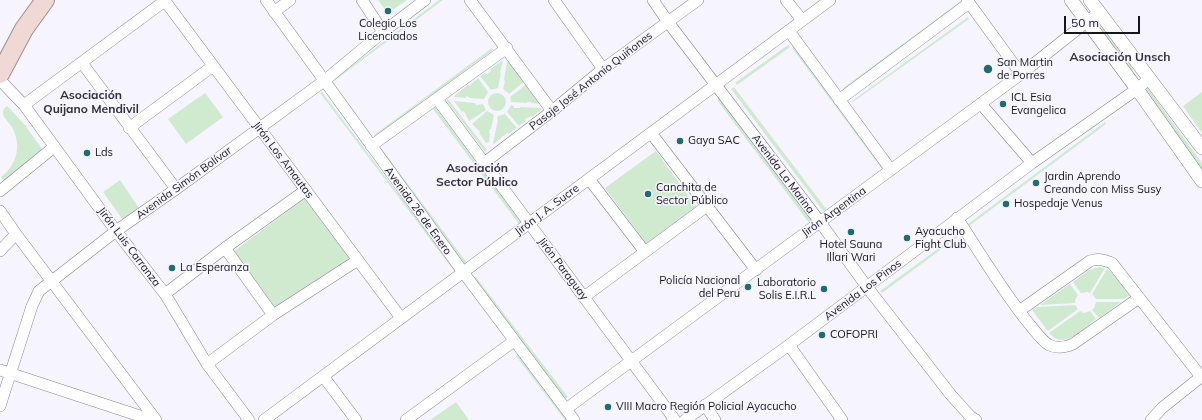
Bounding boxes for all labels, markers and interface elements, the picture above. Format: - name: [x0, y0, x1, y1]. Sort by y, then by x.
- marker: Colegio Los Licenciados: [383, 6, 393, 16]
- scale bar: [1066, 8, 1142, 34]
- text: 50 m: [1071, 15, 1099, 30]
- place label: Colegio Los Licenciados: [358, 17, 418, 43]
- street label: Pasaje José Antonio Quiñones: [527, 29, 655, 133]
- district label: Asociación Unsch: [1070, 50, 1170, 64]
- place label: San Martin de Porres: [997, 56, 1053, 82]
- marker: San Martin de Porres: [982, 63, 994, 75]
- district label: Asociación Quijano Mendivil: [43, 88, 139, 116]
- place label: ICL Esia Evangelica: [1011, 91, 1066, 117]
- marker: ICL Esia Evangelica: [998, 99, 1008, 109]
- street label: Jirón Los Amautas: [250, 119, 316, 201]
- street label: Avenida La Marina: [749, 132, 817, 216]
- place label: Gaya SAC: [688, 134, 740, 148]
- marker: Gaya SAC: [675, 136, 685, 146]
- street label: Avenida Simón Bolívar: [134, 144, 234, 222]
- place label: Lds: [95, 146, 113, 160]
- marker: Lds: [82, 148, 92, 158]
- district label: Asociación Sector Público: [436, 161, 518, 189]
- street label: Avenida 26 de Enero: [382, 165, 454, 257]
- place label: Jardin Aprendo Creando con Miss Susy: [1044, 170, 1161, 196]
- marker: Jardin Aprendo Creando con Miss Susy: [1031, 178, 1041, 188]
- place label: Canchita de Sector Público: [656, 181, 728, 207]
- street label: Jirón J. A. Sucre: [512, 182, 582, 238]
- street label: Jirón Argentina: [799, 184, 869, 240]
- marker: Canchita de Sector Público: [643, 189, 653, 199]
- place label: Hospedaje Venus: [1014, 197, 1103, 211]
- marker: Hospedaje Venus: [1001, 199, 1011, 209]
- street label: Jirón Luis Carranza: [95, 205, 163, 289]
- place label: Ayacucho Fight Club: [915, 225, 967, 251]
- marker: Hotel Sauna Illari Wari: [846, 227, 856, 237]
- marker: Ayacucho Fight Club: [902, 233, 912, 243]
- street label: Jirón Paraguay: [535, 235, 591, 303]
- place label: Hotel Sauna Illari Wari: [820, 238, 882, 264]
- street label: Avenida Los Pinos: [822, 257, 904, 323]
- place label: La Esperanza: [180, 261, 249, 275]
- marker: La Esperanza: [167, 263, 177, 273]
- place label: Policía Nacional del Peru: [659, 274, 740, 300]
- place label: Laboratorio Solis E.I.R.L: [757, 276, 816, 302]
- marker: Policía Nacional del Peru: [743, 282, 753, 292]
- marker: Laboratorio Solis E.I.R.L: [819, 284, 829, 294]
- place label: COFOPRI: [830, 328, 878, 342]
- marker: COFOPRI: [817, 330, 827, 340]
- place label: VIII Macro Región Policial Ayacucho: [616, 400, 797, 414]
- marker: VIII Macro Región Policial Ayacucho: [603, 402, 613, 412]

